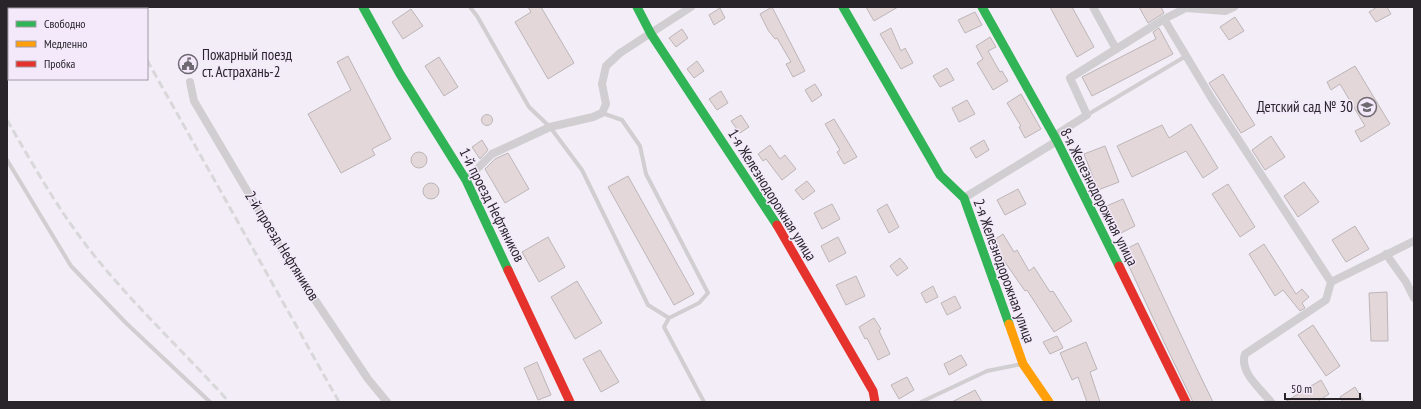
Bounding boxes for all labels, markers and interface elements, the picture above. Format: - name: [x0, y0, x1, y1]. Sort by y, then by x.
- legend: [8, 8, 148, 80]
- text: Свободно: [44, 16, 86, 31]
- text: Медленно: [44, 36, 87, 51]
- place label: Пожарный поезд ст. Астрахань-2: [202, 45, 293, 81]
- public building icon: Пожарный поезд ст. Астрахань-2: [177, 53, 199, 75]
- text: Пробка: [44, 56, 76, 71]
- school or university icon: Детский сад № 30: [1356, 96, 1378, 118]
- place label: Детский сад № 30: [1257, 97, 1353, 116]
- street label: 1-я Железнодорожная улица: [724, 125, 821, 264]
- street label: 8-я Железнодорожная улица: [1056, 125, 1142, 269]
- street label: 1-й проезд Нефтяников: [455, 144, 529, 265]
- street label: 2-й проезд Нефтяников: [241, 187, 324, 304]
- street label: 2-я Железнодорожная улица: [970, 196, 1039, 346]
- scale bar: [1285, 375, 1360, 401]
- text: 50 m: [1291, 381, 1312, 396]

